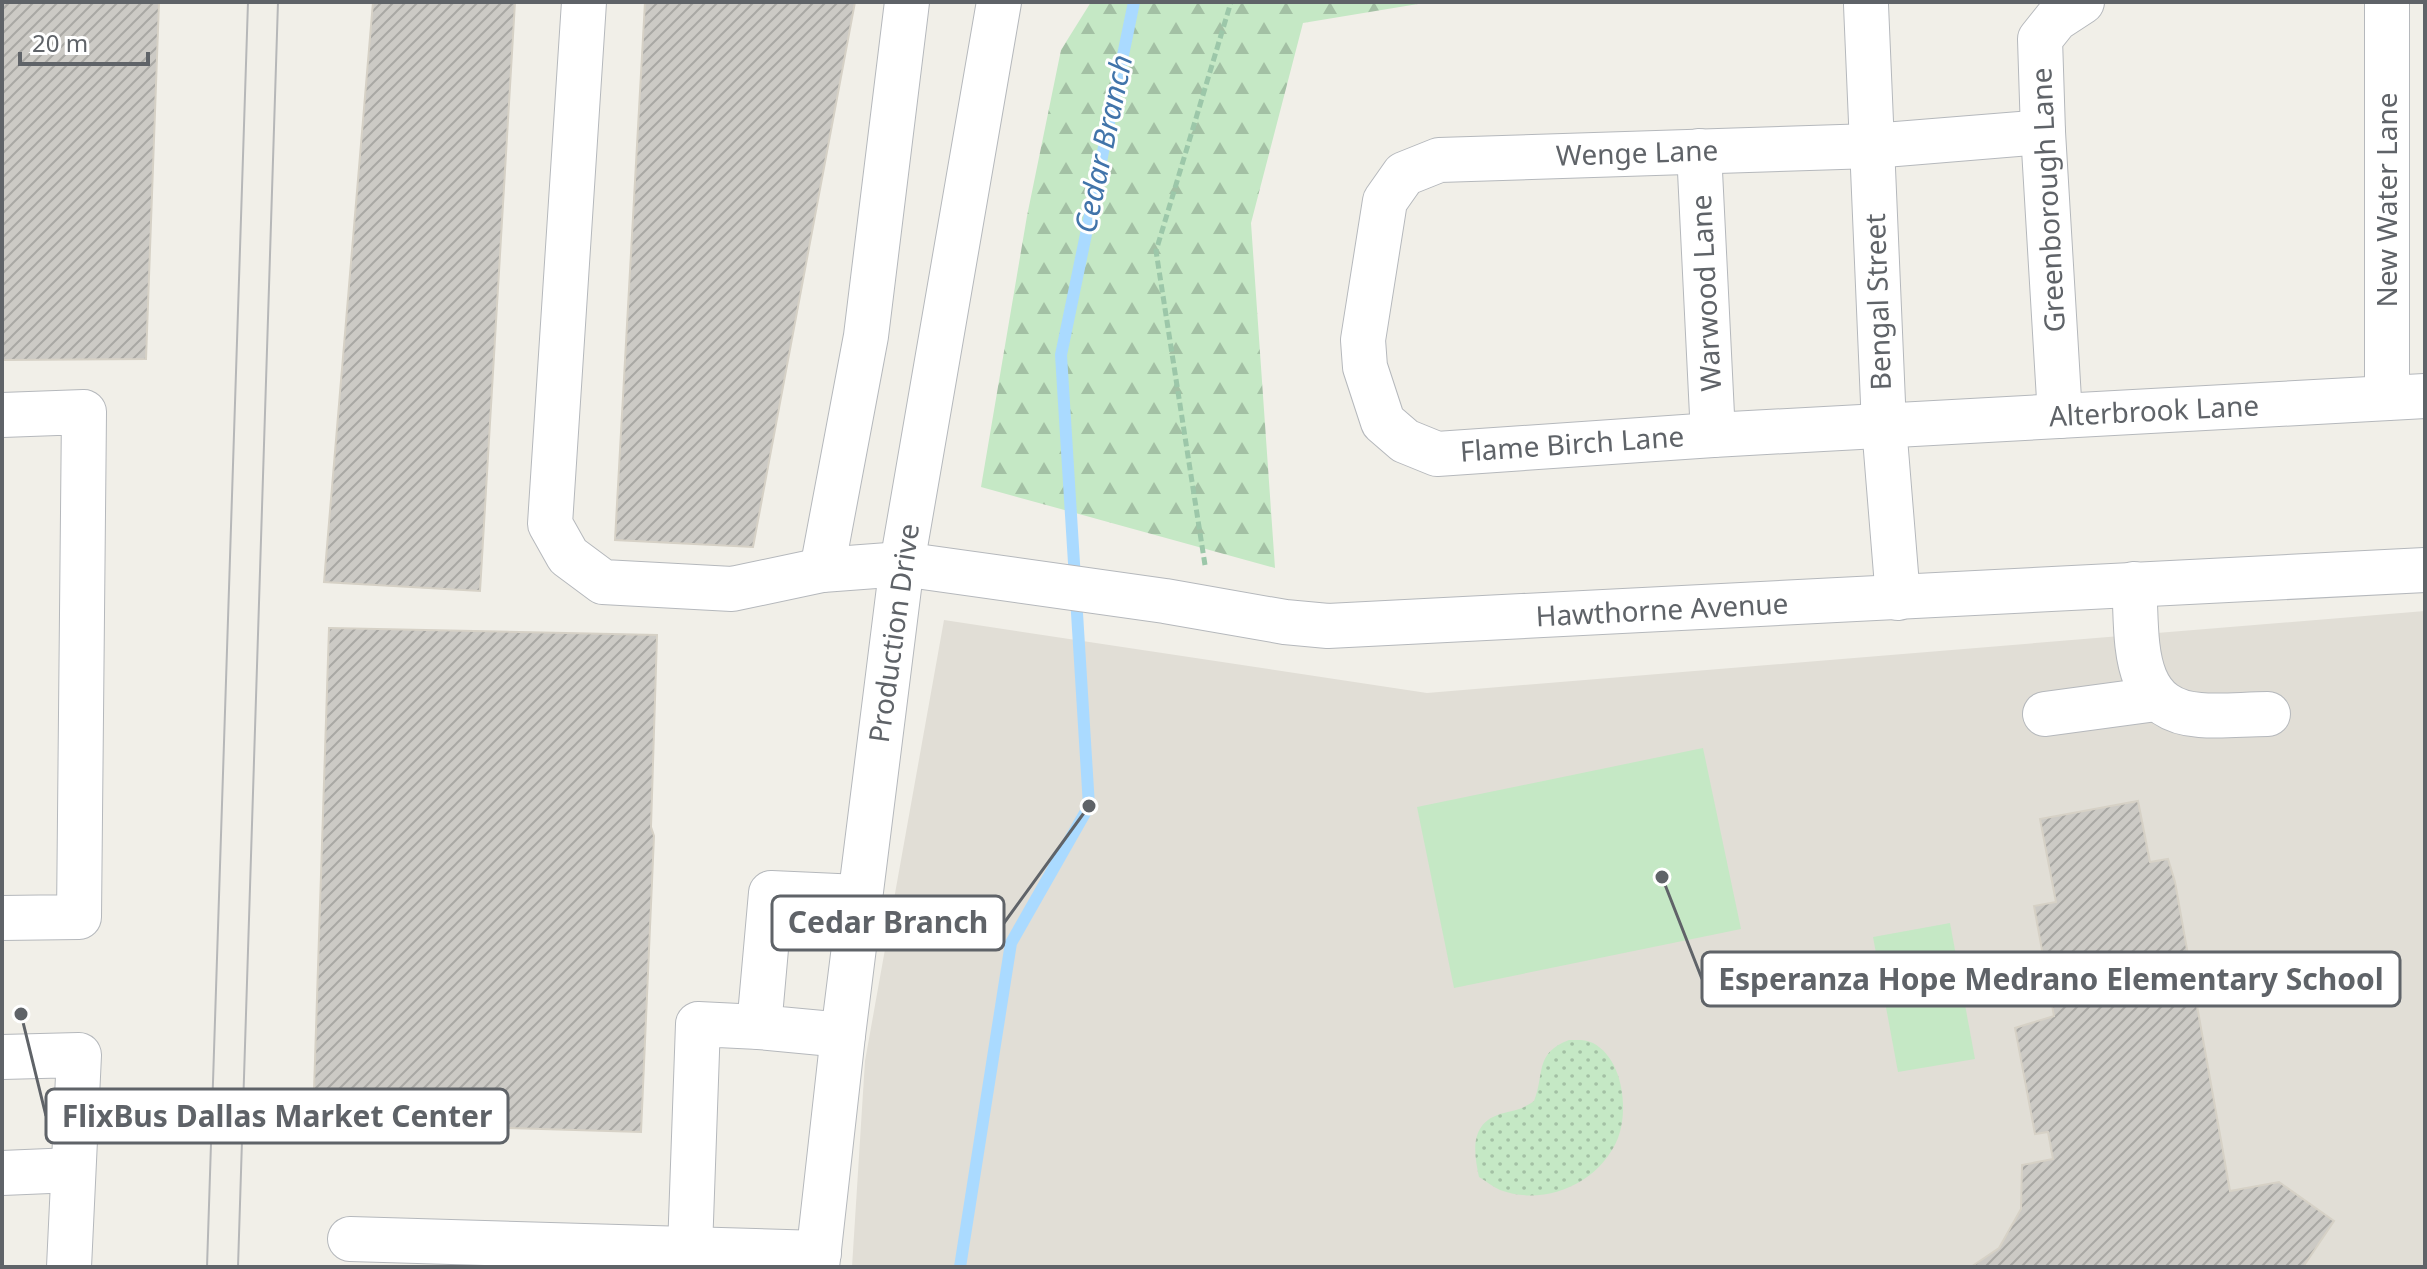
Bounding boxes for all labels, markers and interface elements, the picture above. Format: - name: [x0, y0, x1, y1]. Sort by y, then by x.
- scale bar: [20, 16, 148, 66]
- text: 20 m: [32, 26, 88, 59]
- water label: Cedar Branch: [1064, 51, 1141, 237]
- street label: Greenborough Lane: [2021, 67, 2073, 333]
- street label: New Water Lane: [2367, 92, 2405, 308]
- street label: Wenge Lane: [1555, 130, 1719, 174]
- street label: Warwood Lane: [1681, 194, 1729, 392]
- street label: Bengal Street: [1855, 213, 1899, 391]
- street label: Alterbrook Lane: [2048, 386, 2260, 434]
- street label: Flame Birch Lane: [1459, 416, 1685, 470]
- street label: Production Drive: [859, 521, 927, 745]
- street label: Hawthorne Avenue: [1535, 583, 1789, 635]
- callout: Cedar Branch: [772, 896, 1004, 950]
- text: Cedar Branch: [788, 901, 988, 942]
- callout: Esperanza Hope Medrano Elementary School: [1702, 952, 2400, 1006]
- text: Esperanza Hope Medrano Elementary School: [1718, 958, 2384, 999]
- callout: FlixBus Dallas Market Center: [46, 1089, 508, 1143]
- text: FlixBus Dallas Market Center: [62, 1095, 493, 1136]

